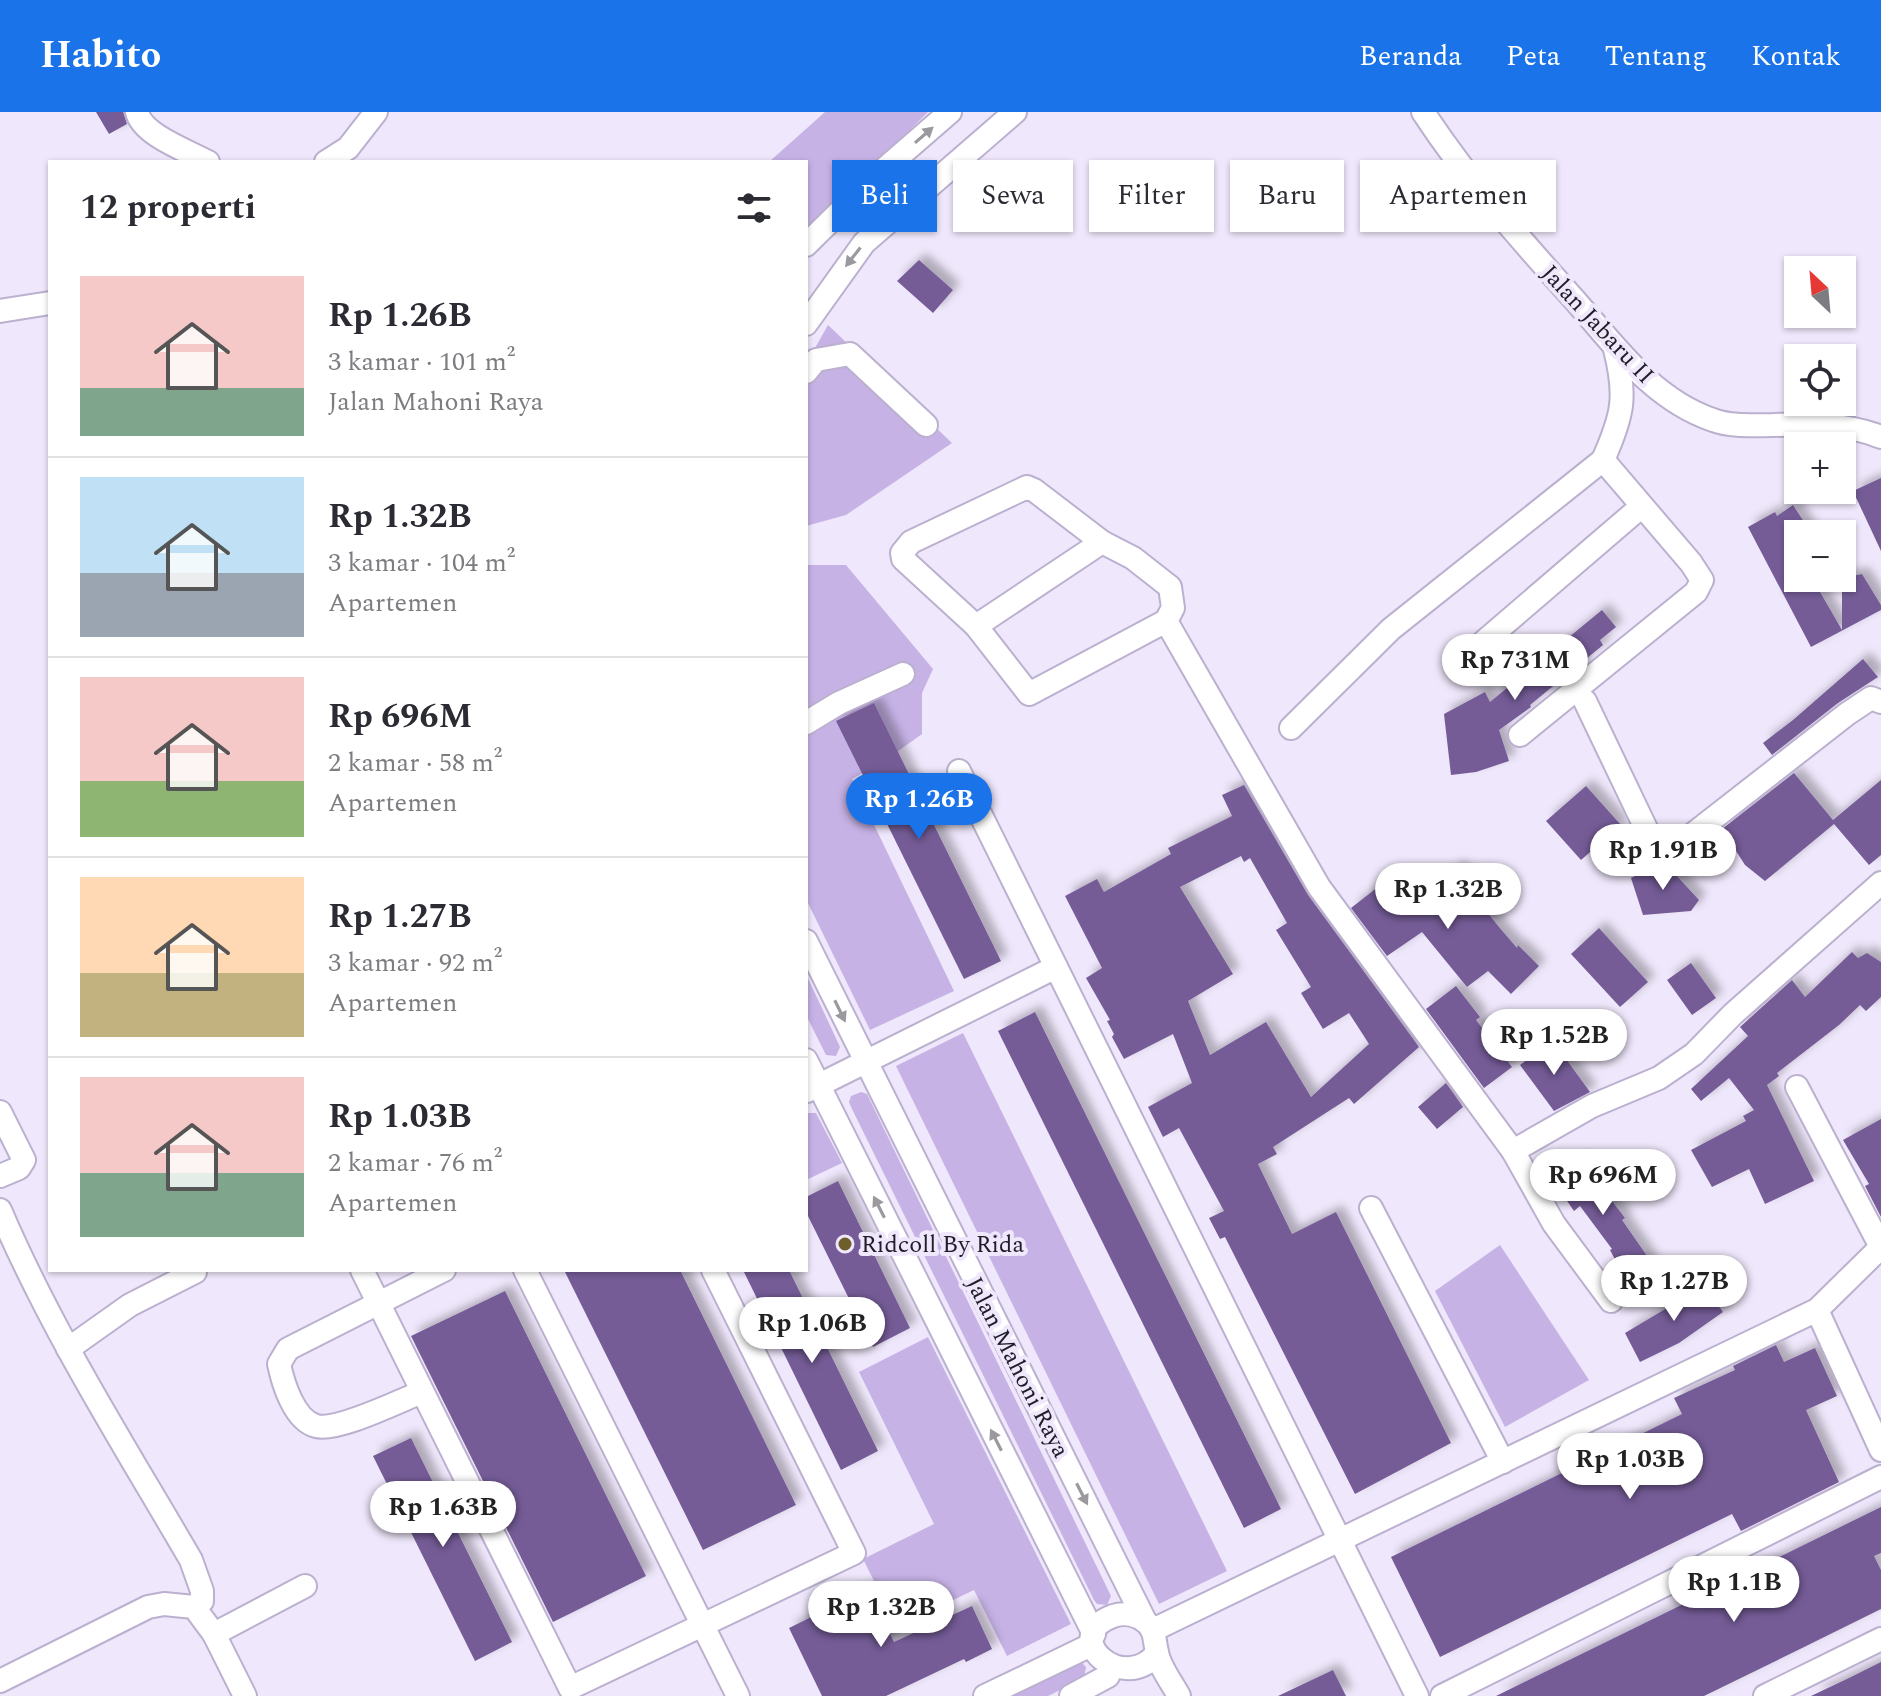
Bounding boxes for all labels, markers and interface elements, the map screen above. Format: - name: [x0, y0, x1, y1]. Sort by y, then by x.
- text: Habito: [40, 27, 161, 85]
- text: Beranda: [1359, 35, 1462, 78]
- text: Peta: [1506, 35, 1561, 78]
- text: Tentang: [1605, 35, 1707, 78]
- text: Kontak: [1751, 35, 1841, 78]
- one-way arrow: [914, 126, 934, 144]
- chip: Beli: [832, 160, 937, 232]
- chip: Sewa: [953, 160, 1073, 232]
- chip: Filter: [1089, 160, 1214, 232]
- chip: Baru: [1230, 160, 1344, 232]
- chip: Apartemen: [1360, 160, 1556, 232]
- text: 12 properti: [80, 182, 256, 234]
- icon: filters: [732, 186, 776, 230]
- one-way arrow: [846, 247, 862, 267]
- north arrow: [1784, 256, 1856, 328]
- map controls: [1784, 256, 1856, 592]
- street label: Jalan Jabaru II: [1532, 257, 1662, 393]
- text: Rp 1.26B: [328, 290, 472, 342]
- icon: home: [144, 308, 240, 404]
- text: 3 kamar · 101 m²: [328, 342, 515, 382]
- button: locate: [1784, 344, 1856, 416]
- text: Jalan Mahoni Raya: [328, 382, 544, 422]
- button: +: [1784, 432, 1856, 504]
- text: Rp 1.32B: [328, 491, 472, 543]
- icon: home: [144, 509, 240, 605]
- button: −: [1784, 520, 1856, 592]
- text: 3 kamar · 104 m²: [328, 543, 515, 583]
- text: Apartemen: [328, 583, 457, 623]
- pin: Rp 731M: [1441, 634, 1589, 702]
- text: Rp 731M: [1460, 640, 1570, 680]
- text: Rp 696M: [328, 691, 472, 743]
- icon: home: [144, 709, 240, 805]
- text: 2 kamar · 58 m²: [328, 743, 502, 783]
- pin: Rp 1.26B: [836, 773, 1002, 841]
- text: Rp 1.26B: [864, 779, 974, 819]
- text: Apartemen: [328, 783, 457, 823]
- pin: Rp 1.91B: [1580, 824, 1746, 892]
- text: Rp 1.91B: [1608, 830, 1718, 870]
- pin: Rp 1.32B: [1365, 863, 1531, 931]
- text: Rp 1.32B: [1393, 869, 1503, 909]
- text: Rp 1.27B: [328, 891, 472, 943]
- icon: home: [144, 909, 240, 1005]
- text: 3 kamar · 92 m²: [328, 943, 502, 983]
- text: Apartemen: [328, 983, 457, 1023]
- one-way arrow: [833, 1000, 847, 1023]
- pin: Rp 1.52B: [1471, 1009, 1637, 1077]
- text: Rp 1.52B: [1499, 1015, 1609, 1055]
- text: Rp 1.03B: [328, 1091, 472, 1143]
- icon: home: [144, 1109, 240, 1205]
- text: 2 kamar · 76 m²: [328, 1143, 502, 1183]
- pin: Rp 696M: [1529, 1149, 1677, 1217]
- text: Rp 696M: [1548, 1155, 1658, 1195]
- text: Apartemen: [328, 1183, 457, 1223]
- one-way arrow: [873, 1196, 886, 1219]
- place label: Ridcoll By Rida: [861, 1227, 1024, 1263]
- marker: Ridcoll By Rida: [836, 1235, 854, 1253]
- pin: Rp 1.27B: [1591, 1255, 1757, 1323]
- text: Rp 1.27B: [1619, 1261, 1729, 1301]
- street label: Jalan Mahoni Raya: [956, 1271, 1078, 1464]
- pin: Rp 1.06B: [729, 1297, 895, 1365]
- text: Rp 1.06B: [757, 1303, 867, 1343]
- one-way arrow: [989, 1428, 1003, 1451]
- pin: Rp 1.03B: [1547, 1433, 1713, 1501]
- text: Rp 1.03B: [1575, 1439, 1685, 1479]
- pin: Rp 1.63B: [360, 1481, 526, 1549]
- one-way arrow: [1075, 1483, 1088, 1506]
- text: Rp 1.63B: [388, 1487, 498, 1527]
- pin: Rp 1.1B: [1660, 1556, 1808, 1624]
- text: Rp 1.1B: [1686, 1562, 1782, 1602]
- pin: Rp 1.32B: [798, 1581, 964, 1649]
- text: Rp 1.32B: [826, 1587, 936, 1627]

